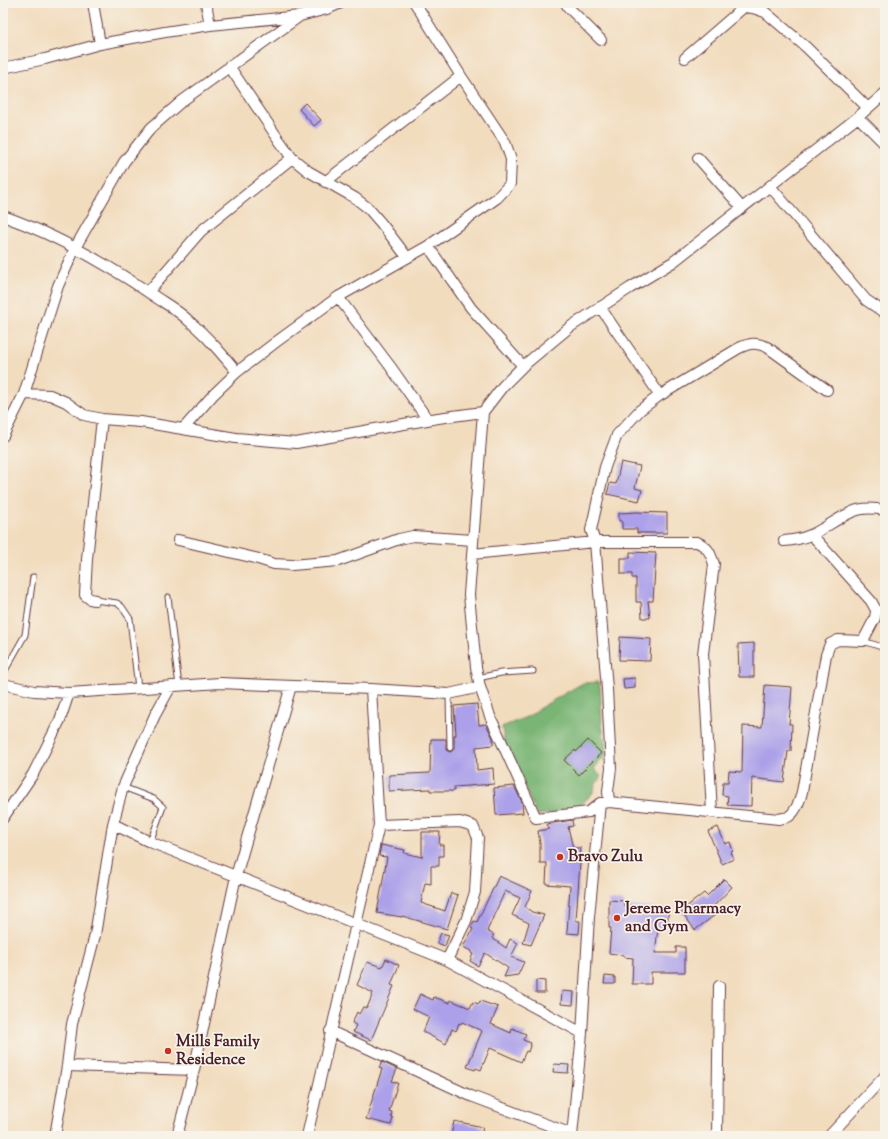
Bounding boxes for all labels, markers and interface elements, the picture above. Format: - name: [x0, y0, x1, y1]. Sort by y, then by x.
- place label: Bravo Zulu: [568, 846, 644, 869]
- marker: Bravo Zulu: [555, 852, 565, 862]
- place label: Jereme Pharmacy and Gym: [623, 898, 741, 939]
- marker: Jereme Pharmacy and Gym: [612, 913, 622, 923]
- place label: Mills Family Residence: [176, 1031, 260, 1072]
- marker: Mills Family Residence: [163, 1046, 173, 1056]

